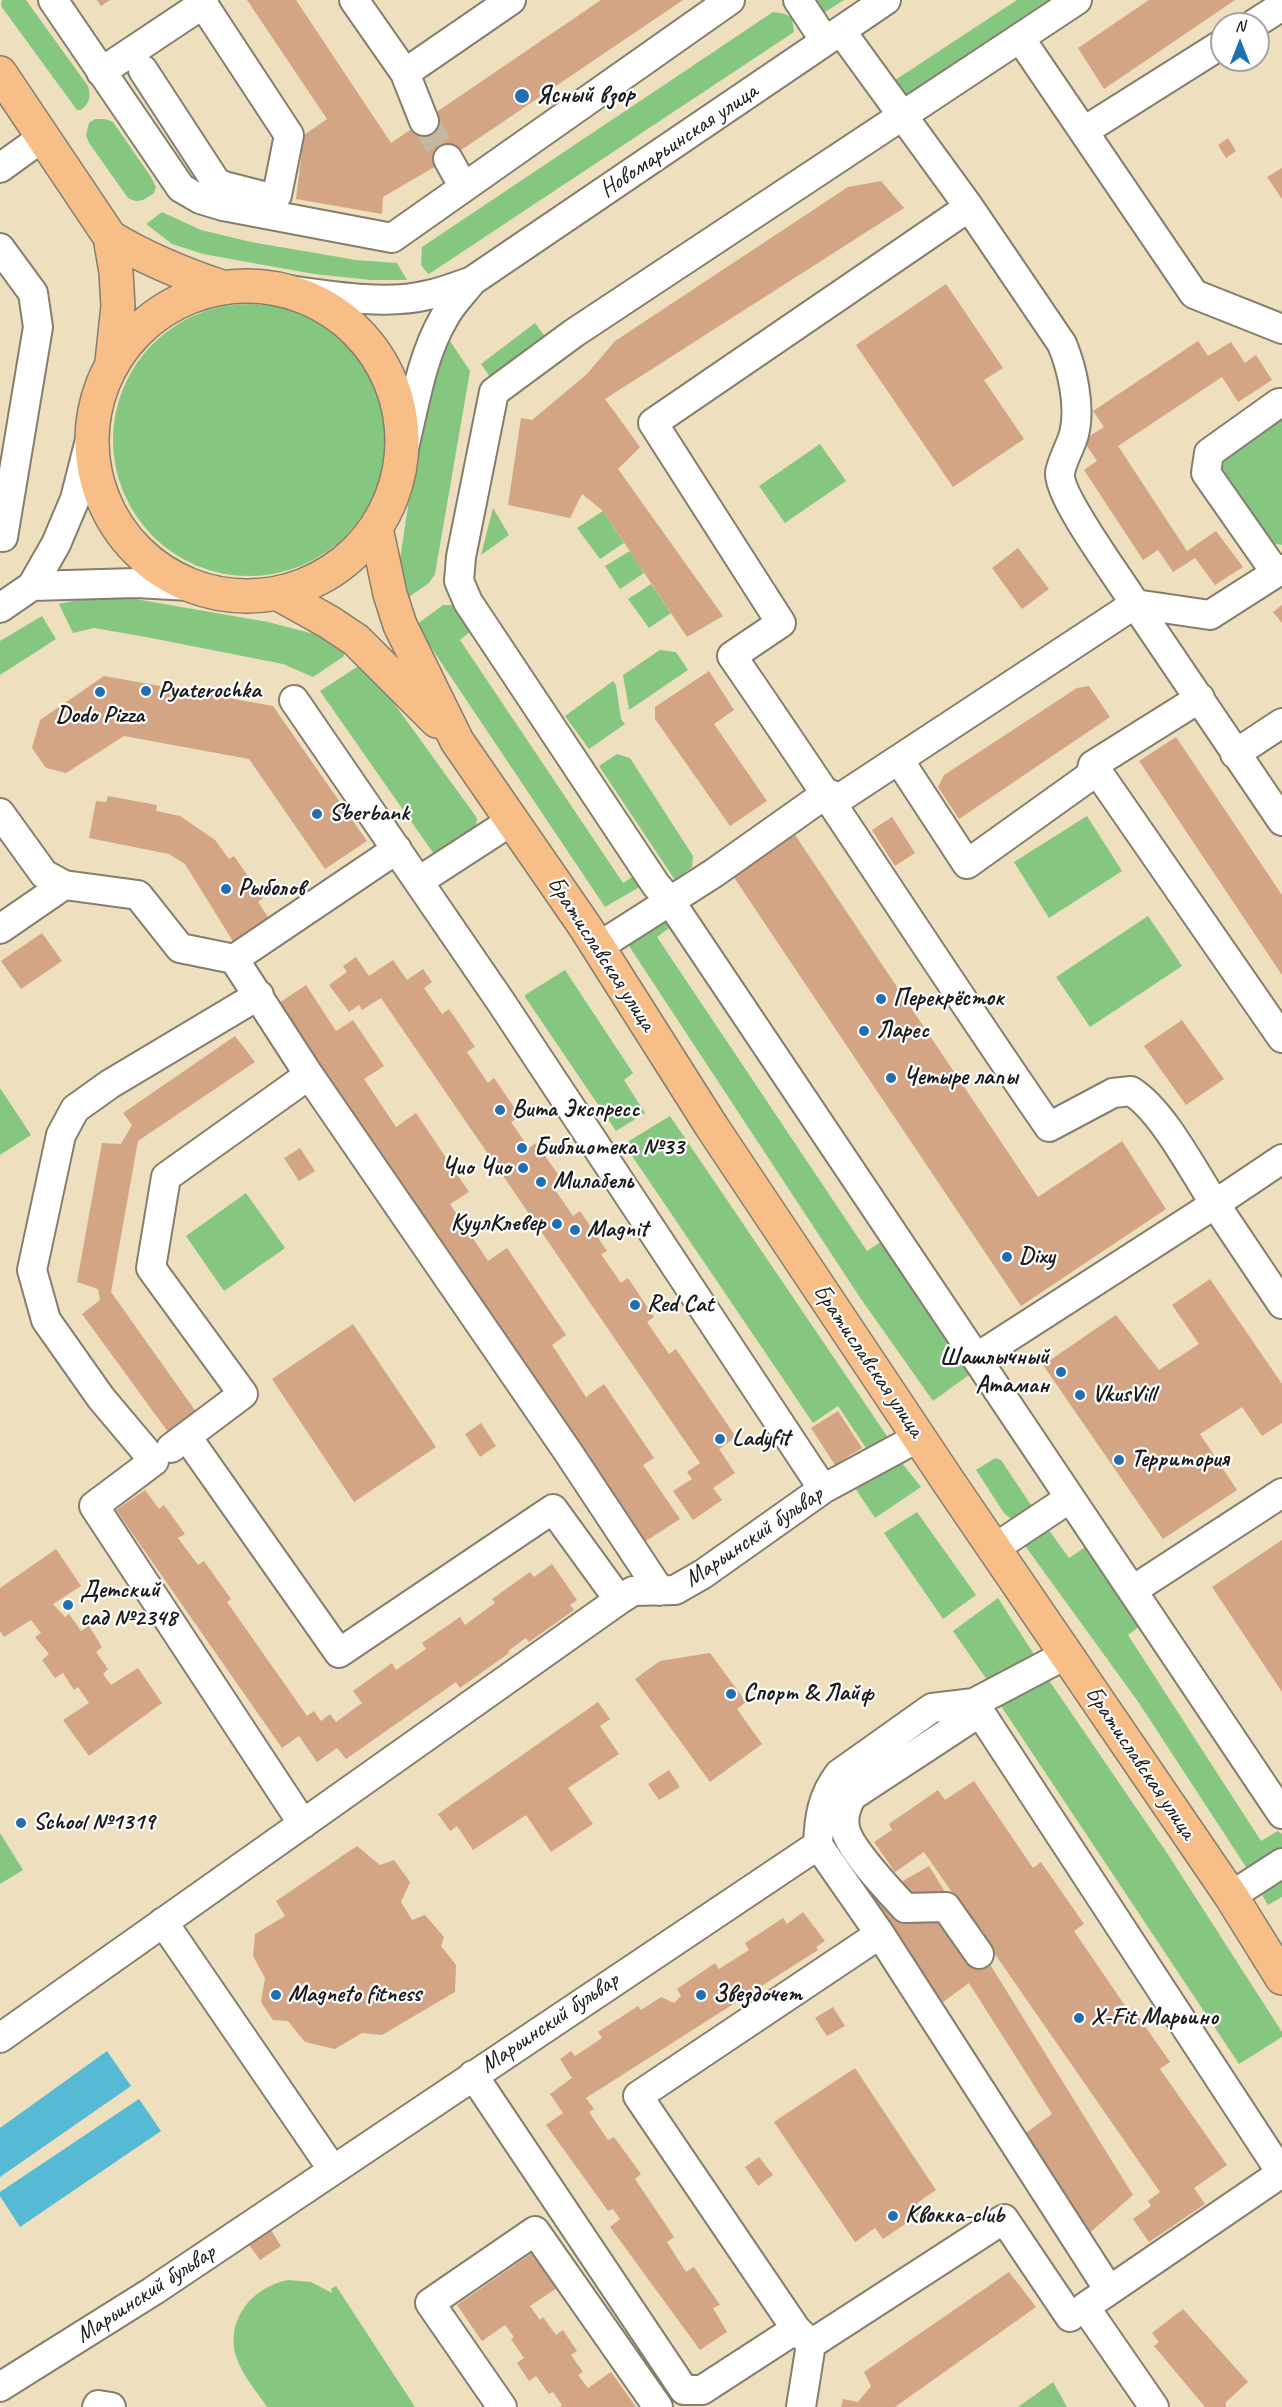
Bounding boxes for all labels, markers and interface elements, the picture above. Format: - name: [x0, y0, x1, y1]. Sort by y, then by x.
- north arrow: [1210, 12, 1270, 72]
- text: N: [1235, 16, 1245, 36]
- street label: Новомарьинская улица: [594, 77, 764, 205]
- place label: Ясный взор: [536, 82, 635, 110]
- marker: Ясный взор: [513, 87, 531, 105]
- place label: Pyaterochka: [158, 677, 261, 705]
- marker: Pyaterochka: [139, 684, 153, 698]
- marker: Dodo Pizza: [93, 685, 107, 699]
- place label: Dodo Pizza: [56, 702, 144, 730]
- place label: Sberbank: [329, 800, 409, 828]
- marker: Sberbank: [310, 807, 324, 821]
- street label: Братиславская улица: [540, 871, 662, 1037]
- place label: Рыболов: [238, 875, 305, 903]
- marker: Рыболов: [219, 882, 233, 896]
- place label: Перекрёсток: [893, 985, 1004, 1013]
- marker: Перекрёсток: [874, 992, 888, 1006]
- place label: Ларес: [876, 1017, 929, 1045]
- marker: Ларес: [857, 1024, 871, 1038]
- place label: Четыре лапы: [903, 1064, 1018, 1092]
- marker: Четыре лапы: [884, 1071, 898, 1085]
- place label: Вита Экспресс: [512, 1096, 640, 1124]
- marker: Вита Экспресс: [493, 1103, 507, 1117]
- place label: Библиотека №33: [534, 1134, 684, 1162]
- marker: Библиотека №33: [515, 1141, 529, 1155]
- place label: Чио Чио: [442, 1154, 511, 1182]
- marker: Чио Чио: [516, 1161, 530, 1175]
- place label: Милабель: [553, 1168, 633, 1196]
- marker: Милабель: [534, 1175, 548, 1189]
- place label: КуулКлевер: [451, 1210, 545, 1238]
- place label: Magnit: [587, 1216, 648, 1244]
- marker: КуулКлевер: [550, 1217, 564, 1231]
- marker: Magnit: [568, 1223, 582, 1237]
- place label: Dixy: [1019, 1243, 1055, 1271]
- marker: Dixy: [1000, 1250, 1014, 1264]
- street label: Братиславская улица: [806, 1279, 930, 1443]
- place label: Red Cat: [647, 1291, 713, 1319]
- marker: Red Cat: [628, 1298, 642, 1312]
- place label: Шашлычный Атаман: [939, 1344, 1049, 1400]
- marker: Шашлычный Атаман: [1054, 1365, 1068, 1379]
- place label: VkusVill: [1092, 1381, 1155, 1409]
- marker: VkusVill: [1073, 1388, 1087, 1402]
- place label: Ladyfit: [732, 1425, 790, 1453]
- marker: Ladyfit: [713, 1432, 727, 1446]
- place label: Территория: [1131, 1446, 1229, 1474]
- marker: Территория: [1112, 1453, 1126, 1467]
- street label: Марьинский бульвар: [679, 1480, 829, 1594]
- place label: Детский сад №2348: [80, 1577, 177, 1633]
- marker: Детский сад №2348: [61, 1598, 75, 1612]
- place label: Спорт & Лайф: [743, 1680, 873, 1708]
- street label: Братиславская улица: [1078, 1681, 1202, 1845]
- marker: Спорт & Лайф: [724, 1687, 738, 1701]
- place label: School №1319: [33, 1809, 154, 1837]
- marker: School №1319: [14, 1816, 28, 1830]
- street label: Марьинский бульвар: [475, 1966, 625, 2080]
- place label: Magneto fitness: [288, 1981, 421, 2009]
- place label: Звездочет: [713, 1981, 802, 2009]
- marker: Magneto fitness: [269, 1988, 283, 2002]
- marker: Звездочет: [694, 1988, 708, 2002]
- place label: X-Fit Марьино: [1091, 2004, 1218, 2032]
- marker: X-Fit Марьино: [1072, 2011, 1086, 2025]
- place label: Квокка-club: [905, 2202, 1004, 2230]
- marker: Квокка-club: [886, 2209, 900, 2223]
- street label: Марьинский бульвар: [71, 2238, 221, 2350]

